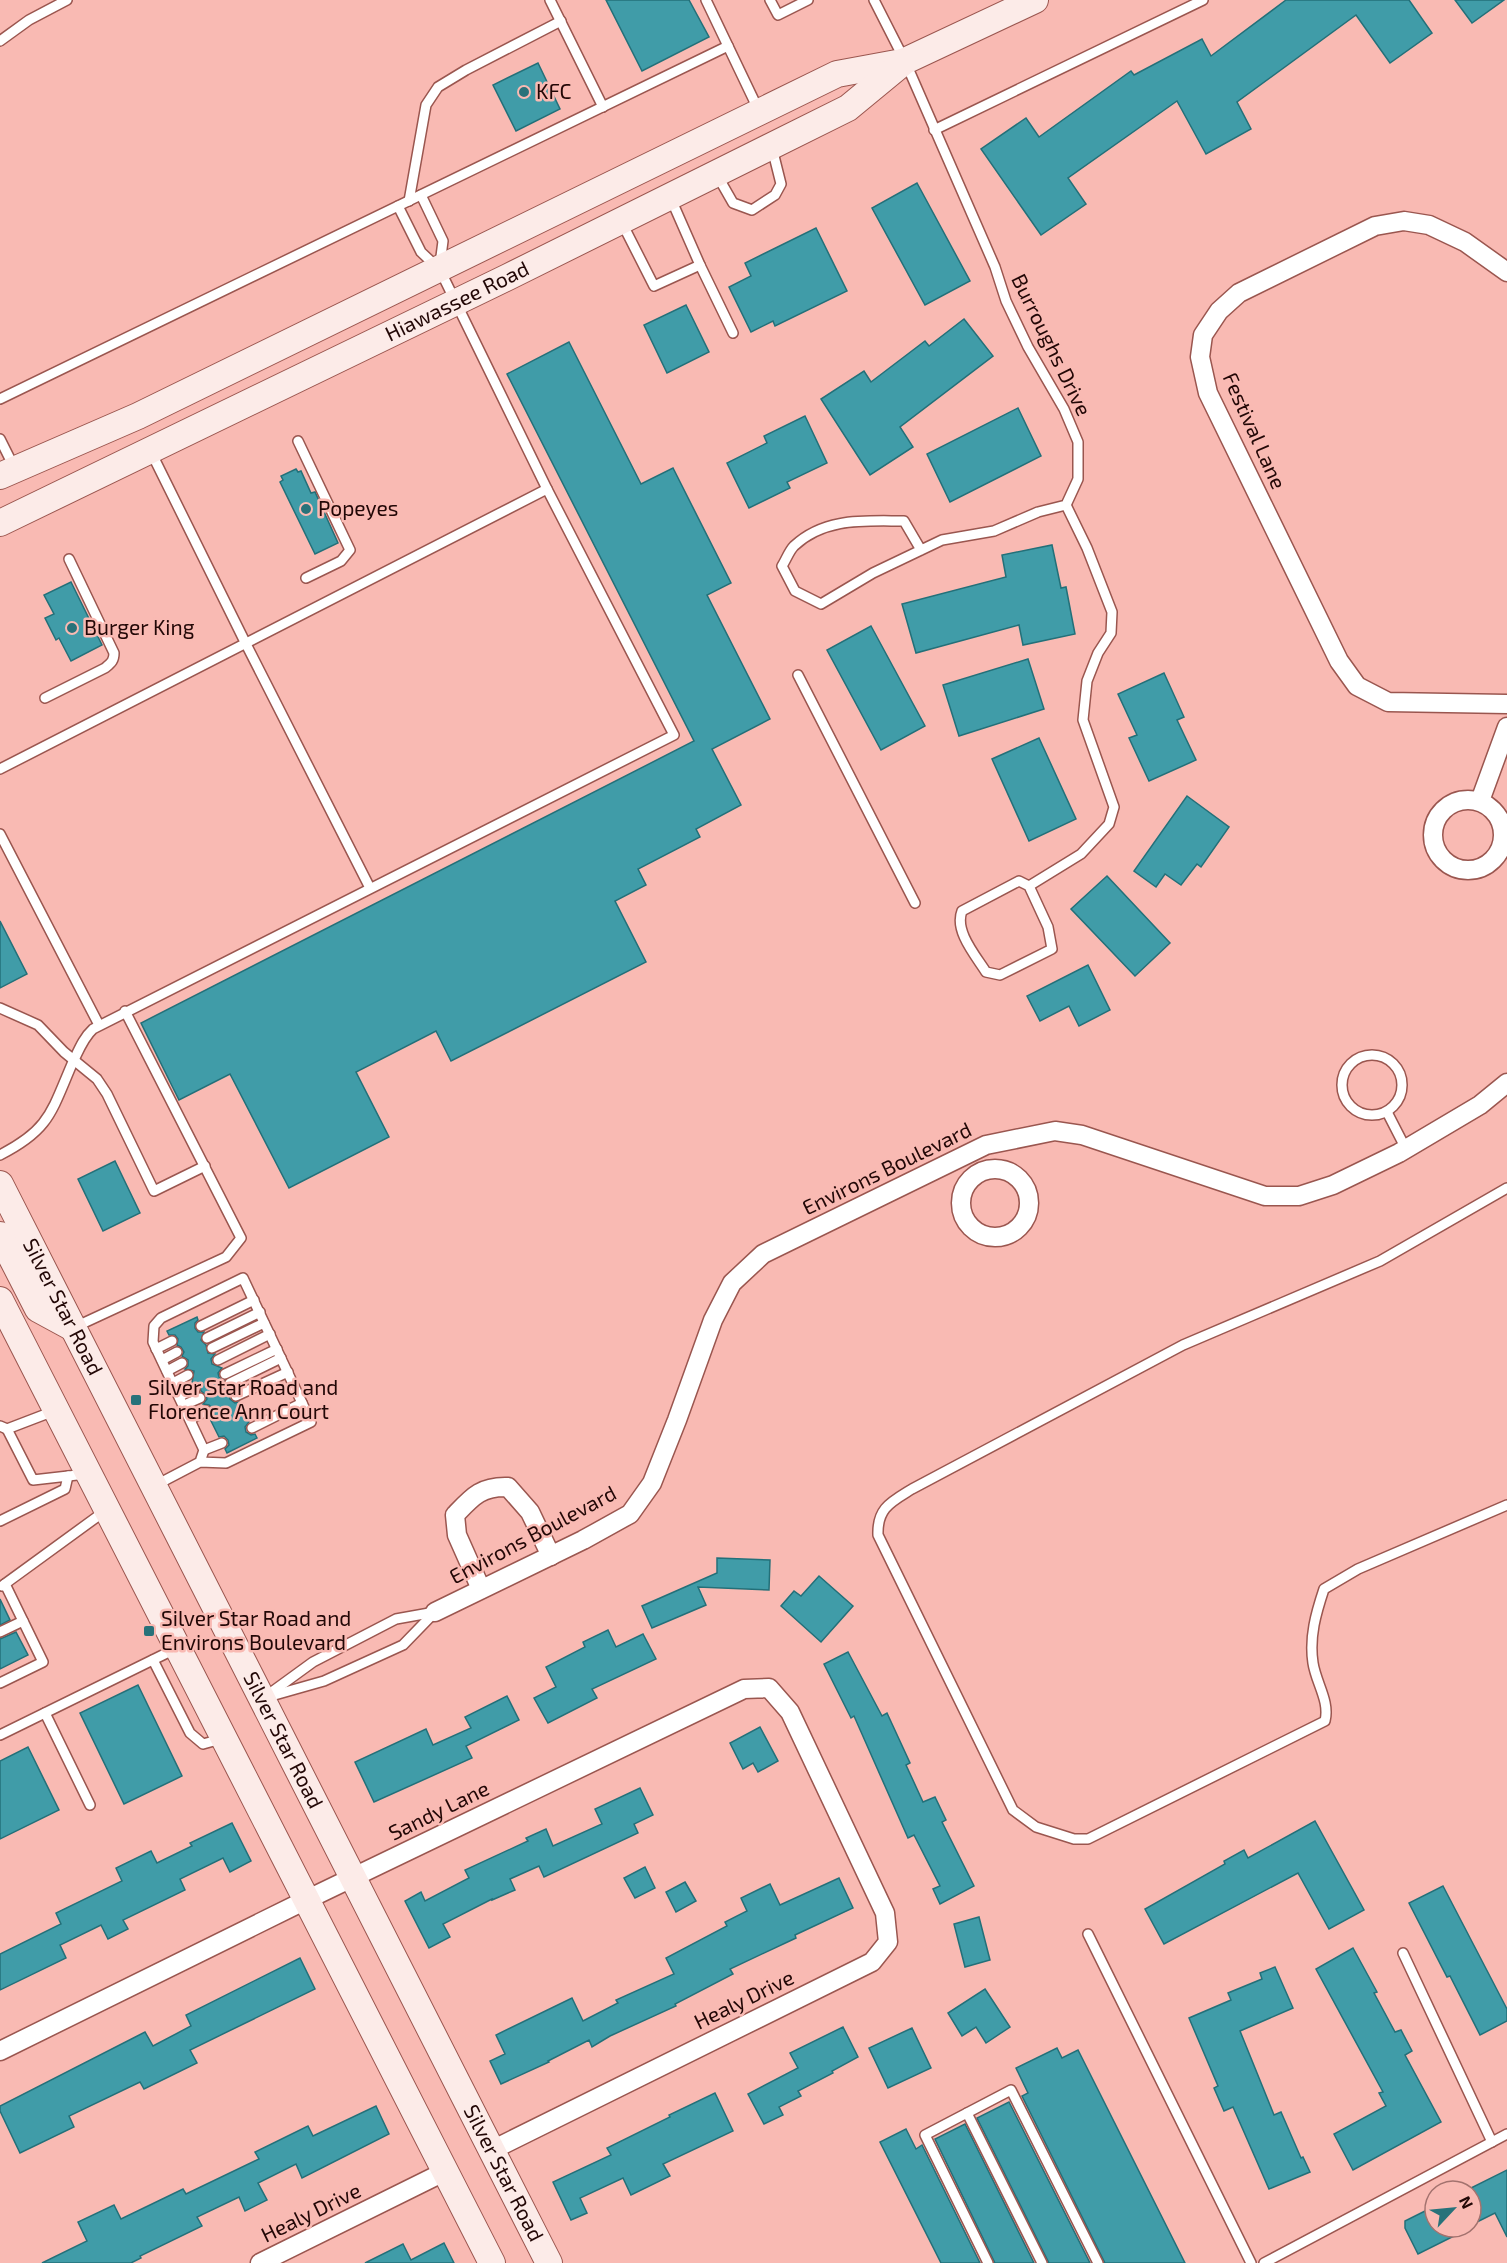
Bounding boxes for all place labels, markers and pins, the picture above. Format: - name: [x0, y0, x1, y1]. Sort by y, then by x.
- place label: KFC: [536, 78, 572, 103]
- marker: KFC: [517, 85, 531, 99]
- place label: Popeyes: [318, 495, 399, 520]
- marker: Popeyes: [299, 502, 313, 516]
- place label: Burger King: [84, 614, 195, 639]
- marker: Burger King: [65, 621, 79, 635]
- place label: Silver Star Road and Florence Ann Court: [148, 1374, 338, 1423]
- marker: Silver Star Road and Florence Ann Court: [129, 1393, 143, 1407]
- place label: Silver Star Road and Environs Boulevard: [161, 1605, 351, 1654]
- marker: Silver Star Road and Environs Boulevard: [142, 1624, 156, 1638]

